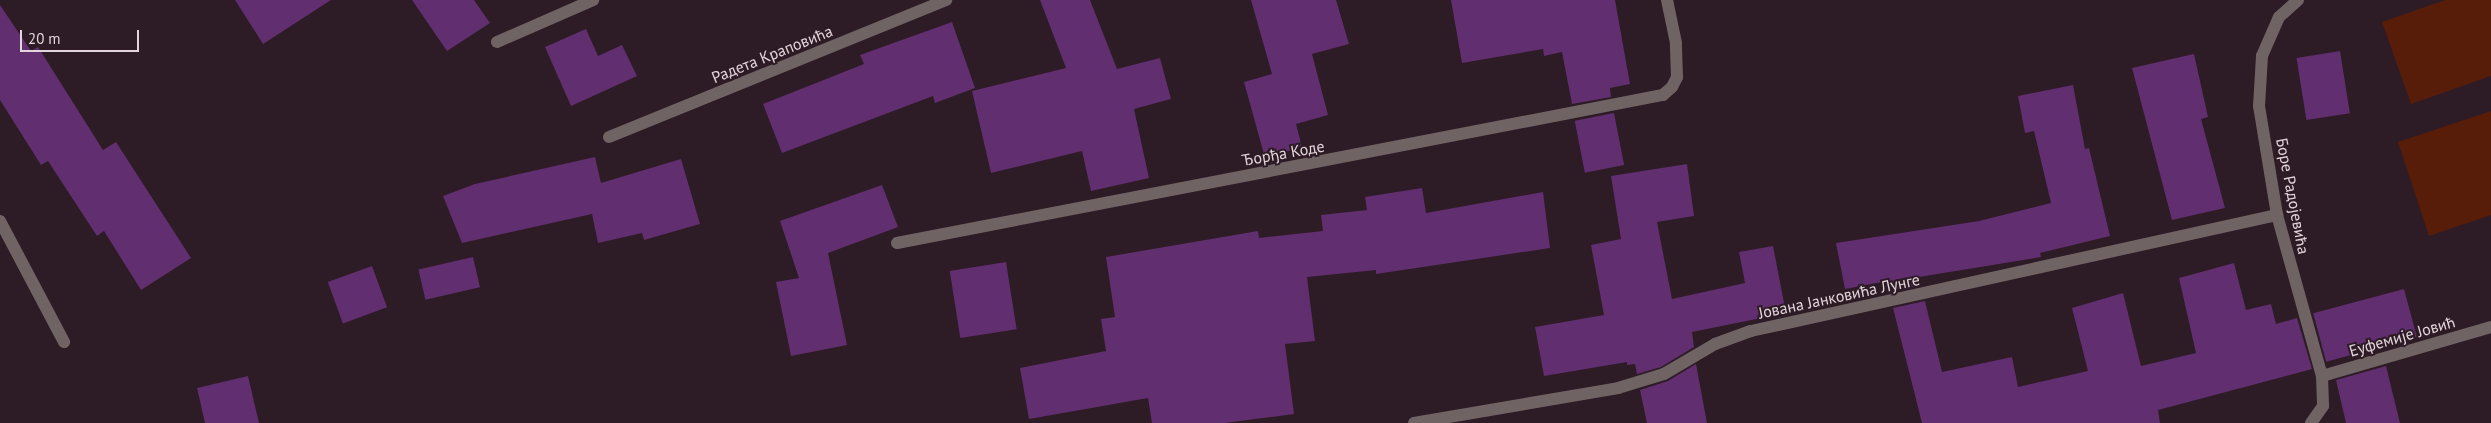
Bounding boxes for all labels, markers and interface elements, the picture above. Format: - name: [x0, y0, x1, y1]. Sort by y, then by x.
- scale bar: [22, 20, 141, 52]
- street label: Радета Краповића: [709, 21, 835, 87]
- text: 20 m: [28, 29, 61, 48]
- street label: Ђорђа Коде: [1240, 136, 1326, 170]
- street label: Боре Радојевића: [2272, 136, 2314, 256]
- street label: Јована Јанковића Лунге: [1756, 269, 1922, 323]
- street label: Еуфемије Јовић: [2347, 312, 2457, 360]

